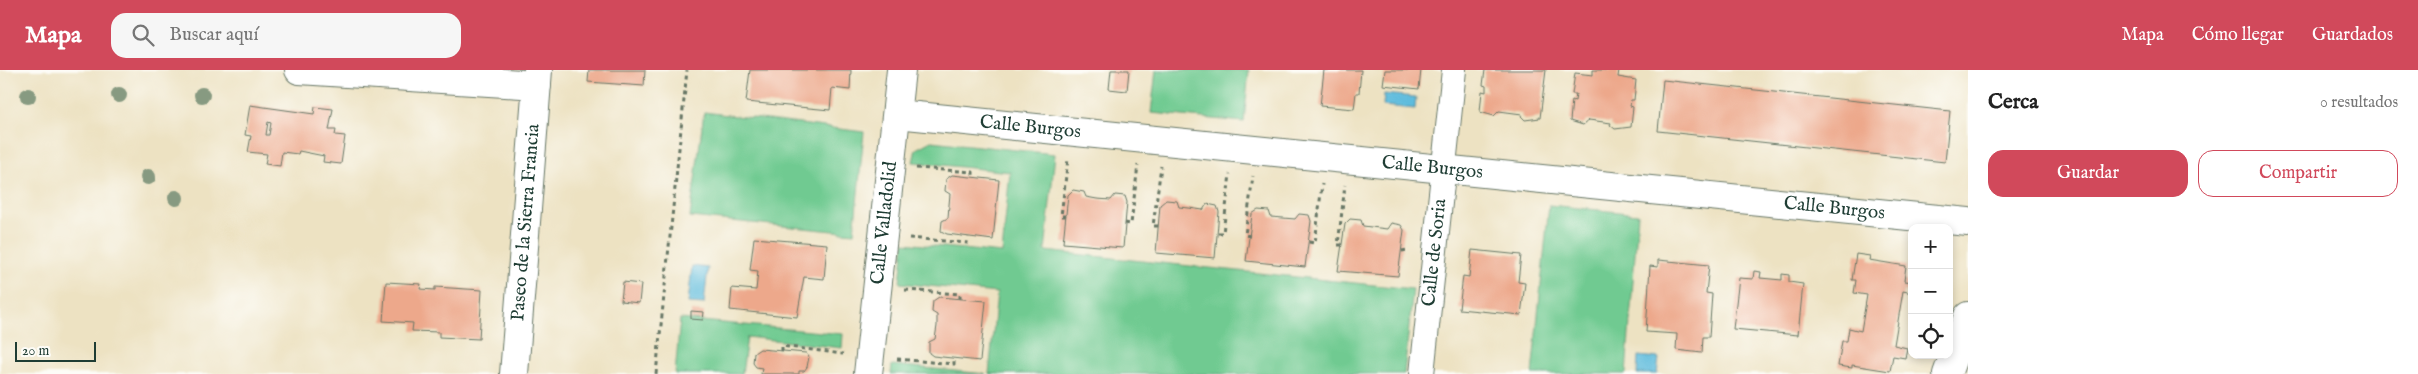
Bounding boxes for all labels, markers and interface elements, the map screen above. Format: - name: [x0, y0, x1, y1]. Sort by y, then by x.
- search box: [111, 13, 461, 58]
- text: Mapa: [25, 20, 81, 51]
- icon: search: [129, 21, 157, 49]
- text: Buscar aquí: [169, 23, 258, 47]
- text: Mapa: [2121, 24, 2164, 47]
- text: Cómo llegar: [2192, 24, 2284, 47]
- text: Guardados: [2312, 24, 2393, 47]
- text: Cerca: [1988, 89, 2038, 116]
- text: 0 resultados: [2320, 93, 2398, 113]
- street label: Calle Burgos: [979, 110, 1082, 144]
- street label: Paseo de la Sierra Francia: [506, 122, 546, 322]
- button: Guardar: [1988, 150, 2188, 197]
- button: Compartir: [2198, 150, 2398, 197]
- street label: Calle Burgos: [1381, 151, 1484, 185]
- street label: Calle Valladolid: [866, 159, 903, 286]
- street label: Calle Burgos: [1782, 191, 1886, 226]
- street label: Calle de Soria: [1417, 197, 1452, 308]
- map controls: [1908, 224, 1953, 359]
- button: +: [1908, 224, 1953, 269]
- button: −: [1908, 269, 1953, 314]
- button: locate: [1908, 314, 1953, 359]
- scale bar: [15, 339, 96, 362]
- text: 20 m: [22, 342, 49, 360]

